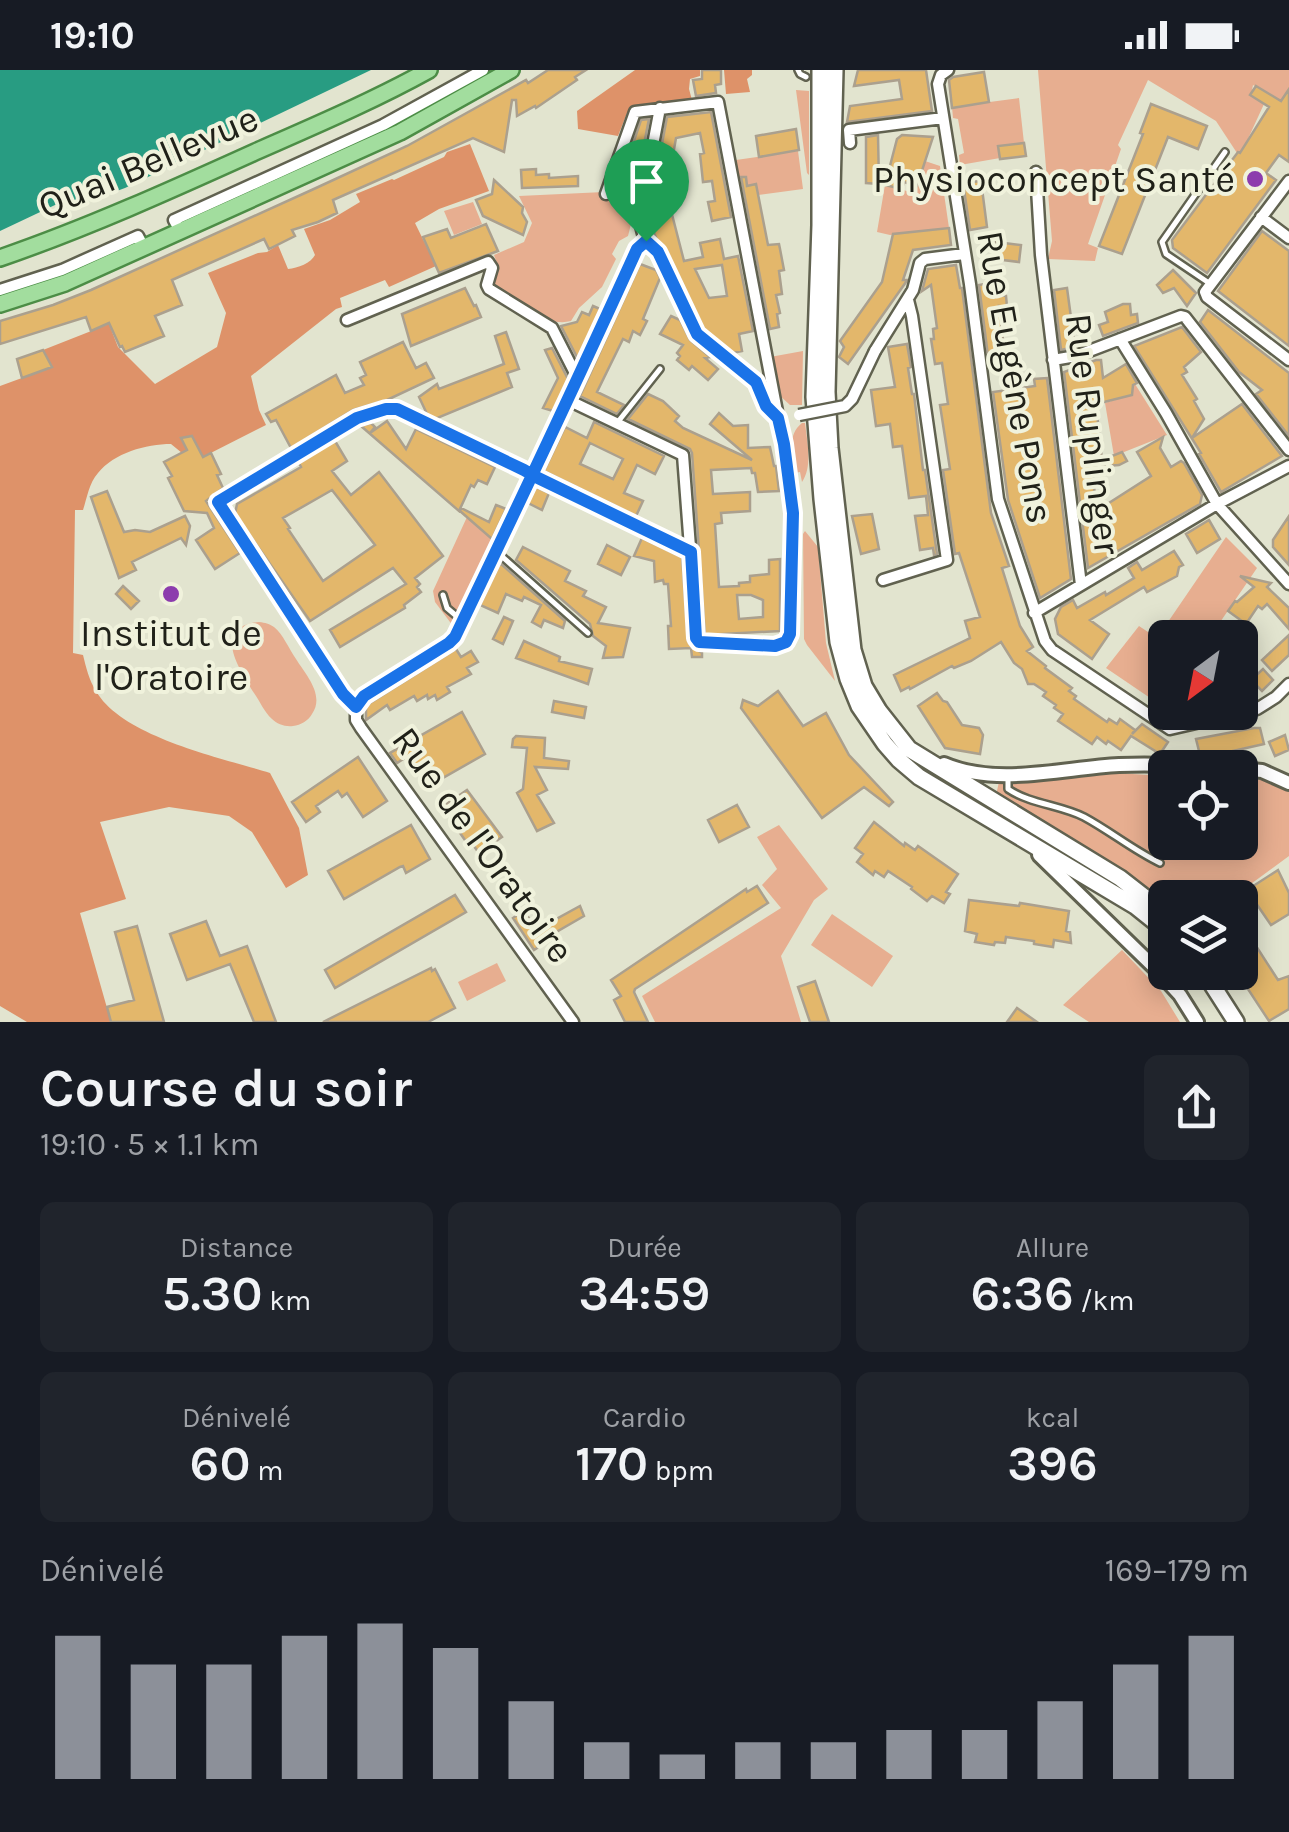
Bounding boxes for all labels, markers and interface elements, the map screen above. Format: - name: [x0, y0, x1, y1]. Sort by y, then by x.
- text: 19:10: [50, 13, 135, 58]
- street label: Quai Bellevue: [31, 95, 265, 229]
- pin: [604, 139, 689, 242]
- icon: arrive: [619, 154, 674, 209]
- place label: Physioconcept Santé: [873, 157, 1235, 202]
- marker: Physioconcept Santé: [1244, 168, 1266, 190]
- street label: Rue Eugène Pons: [967, 227, 1063, 527]
- street label: Rue Ruplinger: [1056, 311, 1130, 558]
- marker: Institut de l'Oratoire: [160, 583, 182, 605]
- place label: Institut de l'Oratoire: [80, 611, 262, 700]
- north arrow: [1148, 620, 1258, 730]
- map controls: [1148, 620, 1258, 990]
- street label: Rue de l'Oratoire: [382, 718, 584, 972]
- button: locate: [1148, 750, 1258, 860]
- button: layers: [1148, 880, 1258, 990]
- button: share: [1144, 1055, 1249, 1160]
- text: Course du soir: [40, 1056, 412, 1120]
- text: 19:10 · 5 × 1.1 km: [40, 1126, 260, 1163]
- text: Distance: [180, 1231, 293, 1264]
- text: Durée: [607, 1231, 682, 1264]
- text: Allure: [1016, 1231, 1089, 1264]
- text: 5.30: [162, 1264, 263, 1323]
- text: 34:59: [579, 1264, 710, 1323]
- text: 6:36: [970, 1264, 1074, 1323]
- text: km: [263, 1284, 311, 1317]
- text: /km: [1074, 1284, 1135, 1317]
- text: Dénivelé: [182, 1401, 291, 1434]
- text: Cardio: [603, 1401, 686, 1434]
- text: kcal: [1026, 1401, 1079, 1434]
- text: 60: [190, 1434, 251, 1493]
- text: 170: [575, 1434, 648, 1493]
- text: 396: [1007, 1434, 1098, 1493]
- text: m: [251, 1454, 283, 1487]
- text: bpm: [648, 1454, 714, 1487]
- text: Dénivelé: [40, 1552, 164, 1589]
- text: 169–179 m: [1105, 1552, 1249, 1589]

